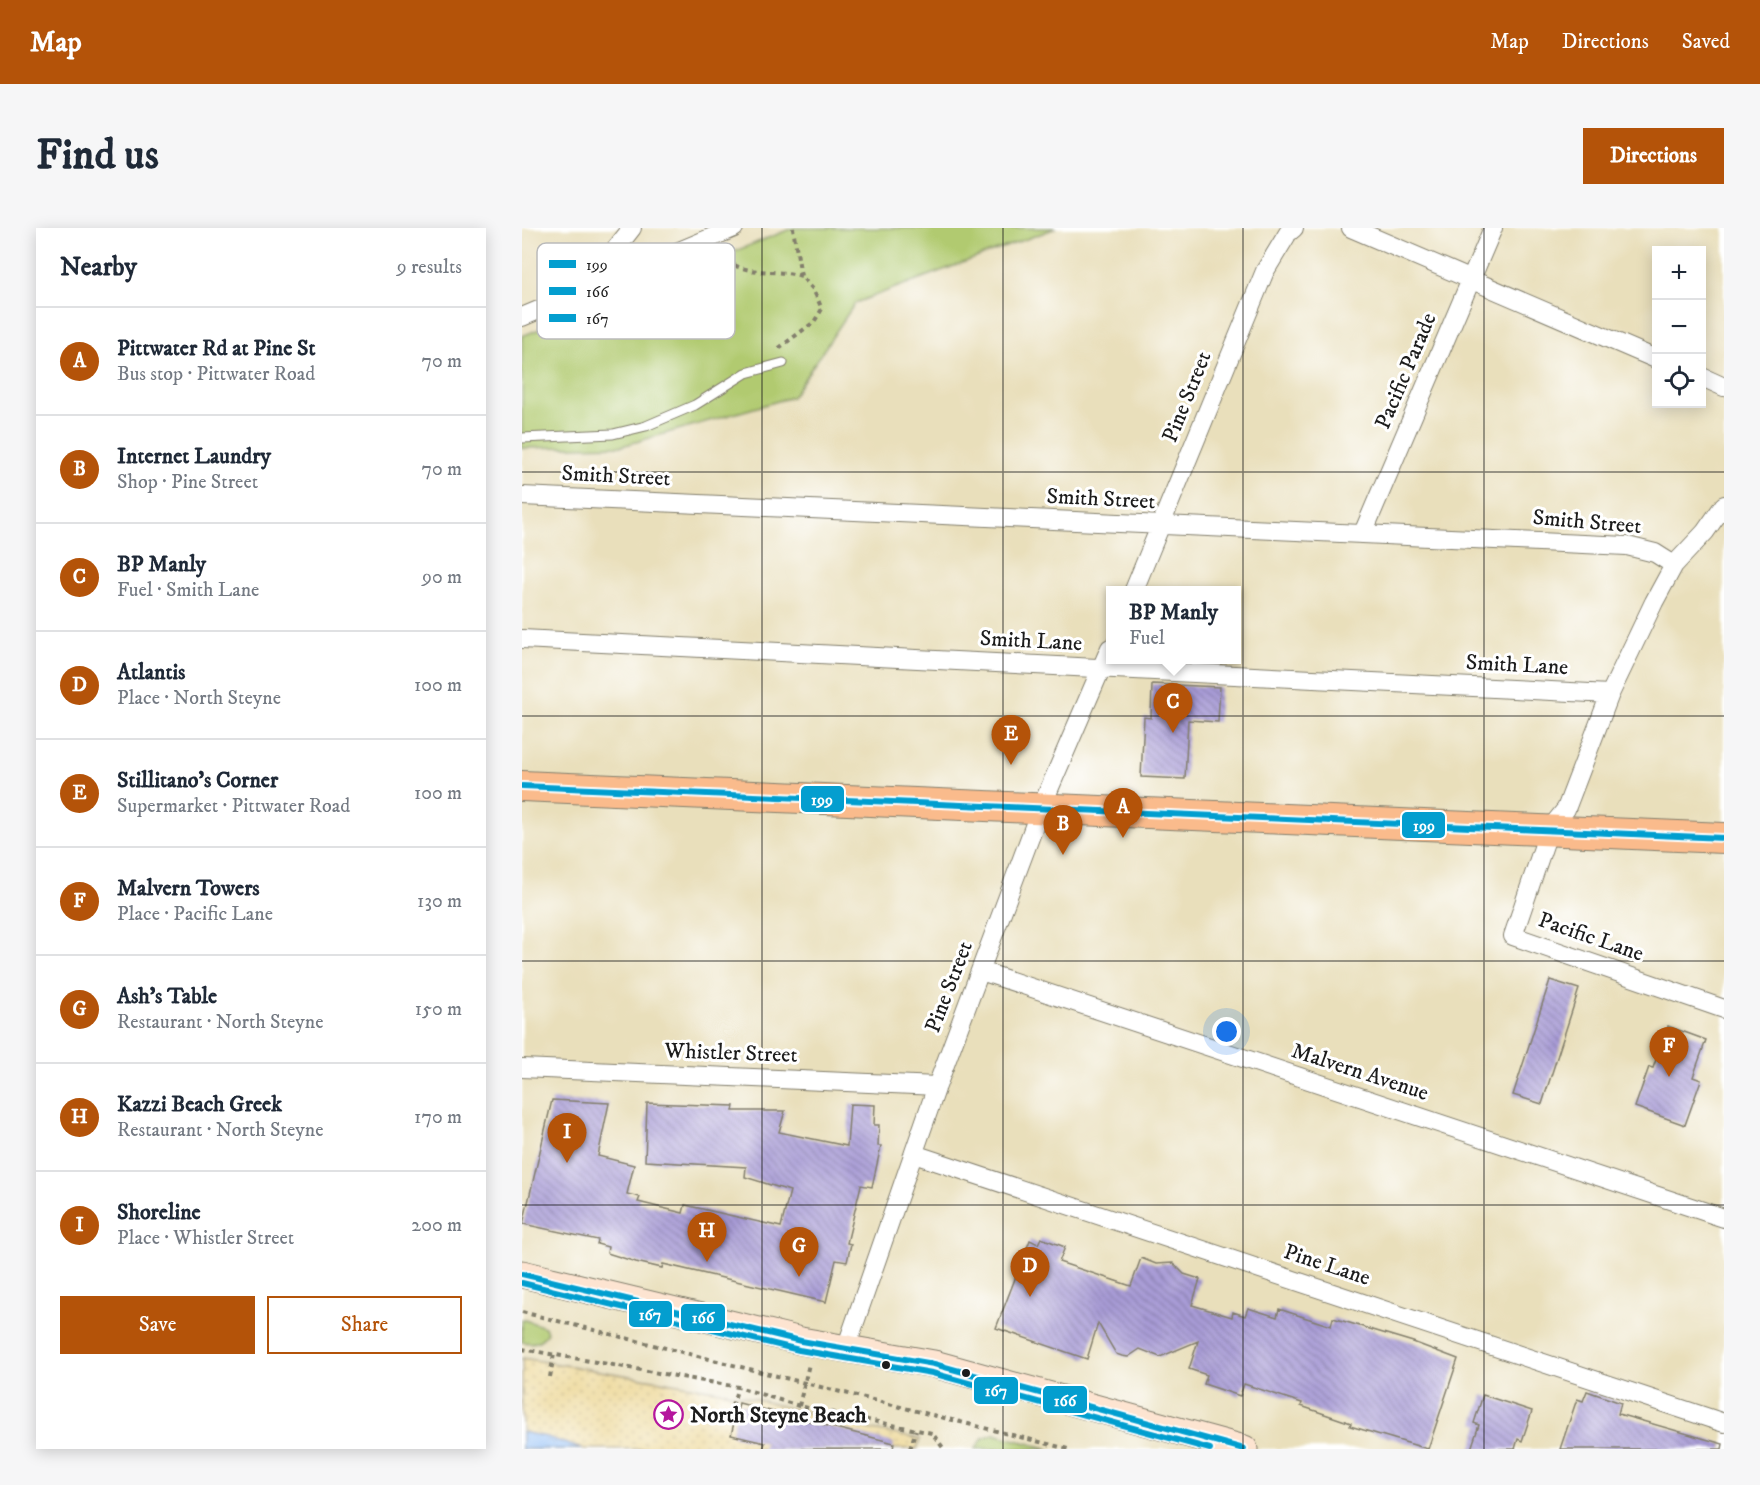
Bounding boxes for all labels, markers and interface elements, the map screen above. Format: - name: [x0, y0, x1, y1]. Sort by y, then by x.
- text: Map: [30, 25, 82, 60]
- text: Map: [1490, 29, 1529, 55]
- text: Directions: [1562, 29, 1649, 55]
- text: Saved: [1682, 29, 1730, 55]
- button: Directions: [1583, 128, 1724, 184]
- text: Find us: [36, 130, 159, 182]
- legend: [537, 243, 735, 339]
- map controls: [1652, 246, 1706, 408]
- button: +: [1652, 246, 1706, 300]
- text: Nearby: [60, 251, 137, 284]
- text: 9 results: [397, 255, 462, 280]
- text: 199: [586, 255, 608, 275]
- text: 166: [586, 282, 609, 302]
- button: −: [1652, 300, 1706, 354]
- text: 167: [586, 309, 609, 329]
- street label: Pacific Parade: [1369, 309, 1443, 433]
- text: Pittwater Rd at Pine St: [117, 335, 316, 362]
- street label: Pine Street: [1157, 348, 1217, 446]
- text: A: [73, 349, 86, 374]
- text: 70 m: [421, 349, 462, 374]
- button: locate: [1652, 354, 1706, 408]
- text: Bus stop · Pittwater Road: [117, 362, 315, 387]
- text: Internet Laundry: [117, 443, 271, 470]
- text: B: [73, 457, 86, 482]
- text: 70 m: [421, 457, 462, 482]
- street label: Smith Street: [561, 460, 671, 492]
- text: Shop · Pine Street: [117, 470, 258, 495]
- street label: Smith Street: [1046, 483, 1156, 515]
- street label: Smith Street: [1532, 504, 1642, 540]
- text: BP Manly: [117, 551, 206, 578]
- text: C: [73, 565, 86, 590]
- text: 90 m: [422, 565, 462, 590]
- text: Fuel · Smith Lane: [117, 578, 259, 603]
- popup: [1106, 586, 1241, 664]
- text: BP Manly: [1129, 599, 1218, 626]
- street label: Smith Lane: [979, 625, 1083, 657]
- text: Fuel: [1129, 626, 1165, 651]
- street label: Smith Lane: [1465, 649, 1569, 681]
- text: Atlantis: [117, 659, 185, 686]
- text: D: [72, 673, 87, 698]
- text: 100 m: [414, 673, 462, 698]
- pin: C: [1154, 684, 1192, 733]
- text: Place · North Steyne: [117, 686, 281, 711]
- pin: E: [992, 716, 1030, 765]
- text: Stillitano's Corner: [117, 767, 278, 794]
- text: E: [72, 781, 87, 806]
- text: 100 m: [414, 781, 462, 806]
- line badge: 199: [800, 785, 845, 813]
- pin: A: [1104, 788, 1142, 838]
- text: 199: [811, 790, 833, 810]
- text: Supermarket · Pittwater Road: [117, 794, 350, 819]
- pin: B: [1044, 806, 1082, 855]
- line badge: 199: [1401, 811, 1446, 839]
- text: 199: [1413, 816, 1435, 836]
- text: Malvern Towers: [117, 875, 260, 902]
- text: F: [73, 889, 86, 914]
- text: 130 m: [417, 889, 462, 914]
- text: Place · Pacific Lane: [117, 902, 273, 927]
- street label: Pacific Lane: [1535, 906, 1647, 968]
- street label: Pine Street: [919, 937, 979, 1037]
- text: Ash's Table: [117, 983, 217, 1010]
- text: G: [73, 997, 86, 1022]
- text: 150 m: [415, 997, 462, 1022]
- text: Restaurant · North Steyne: [117, 1010, 323, 1035]
- your location: [1212, 1017, 1241, 1046]
- pin: F: [1650, 1028, 1688, 1077]
- street label: Whistler Street: [663, 1037, 798, 1069]
- street label: Malvern Avenue: [1288, 1037, 1432, 1107]
- text: Kazzi Beach Greek: [117, 1091, 282, 1118]
- text: H: [71, 1105, 88, 1130]
- text: 170 m: [414, 1105, 462, 1130]
- pin: I: [548, 1114, 586, 1163]
- text: Restaurant · North Steyne: [117, 1118, 323, 1143]
- text: Shoreline: [117, 1199, 201, 1226]
- pin: H: [688, 1212, 726, 1262]
- text: I: [75, 1213, 84, 1238]
- text: 200 m: [411, 1213, 462, 1238]
- text: Place · Whistler Street: [117, 1226, 294, 1251]
- pin: G: [780, 1228, 818, 1277]
- street label: Pine Lane: [1280, 1238, 1374, 1292]
- pin: D: [1010, 1248, 1050, 1297]
- button: Save: [60, 1296, 255, 1354]
- button: Share: [267, 1296, 462, 1354]
- line badge: 167: [628, 1300, 673, 1328]
- line badge: 166: [680, 1303, 726, 1332]
- text: 167: [639, 1305, 661, 1325]
- text: 166: [692, 1308, 716, 1328]
- unlabelled marker: [880, 1359, 892, 1371]
- unlabelled marker: [960, 1367, 972, 1379]
- line badge: 167: [973, 1376, 1019, 1405]
- text: 167: [985, 1381, 1007, 1401]
- line badge: 166: [1042, 1385, 1088, 1414]
- text: 166: [1054, 1391, 1078, 1411]
- place icon: North Steyne Beach: [653, 1399, 685, 1431]
- place label: North Steyne Beach: [690, 1402, 867, 1429]

